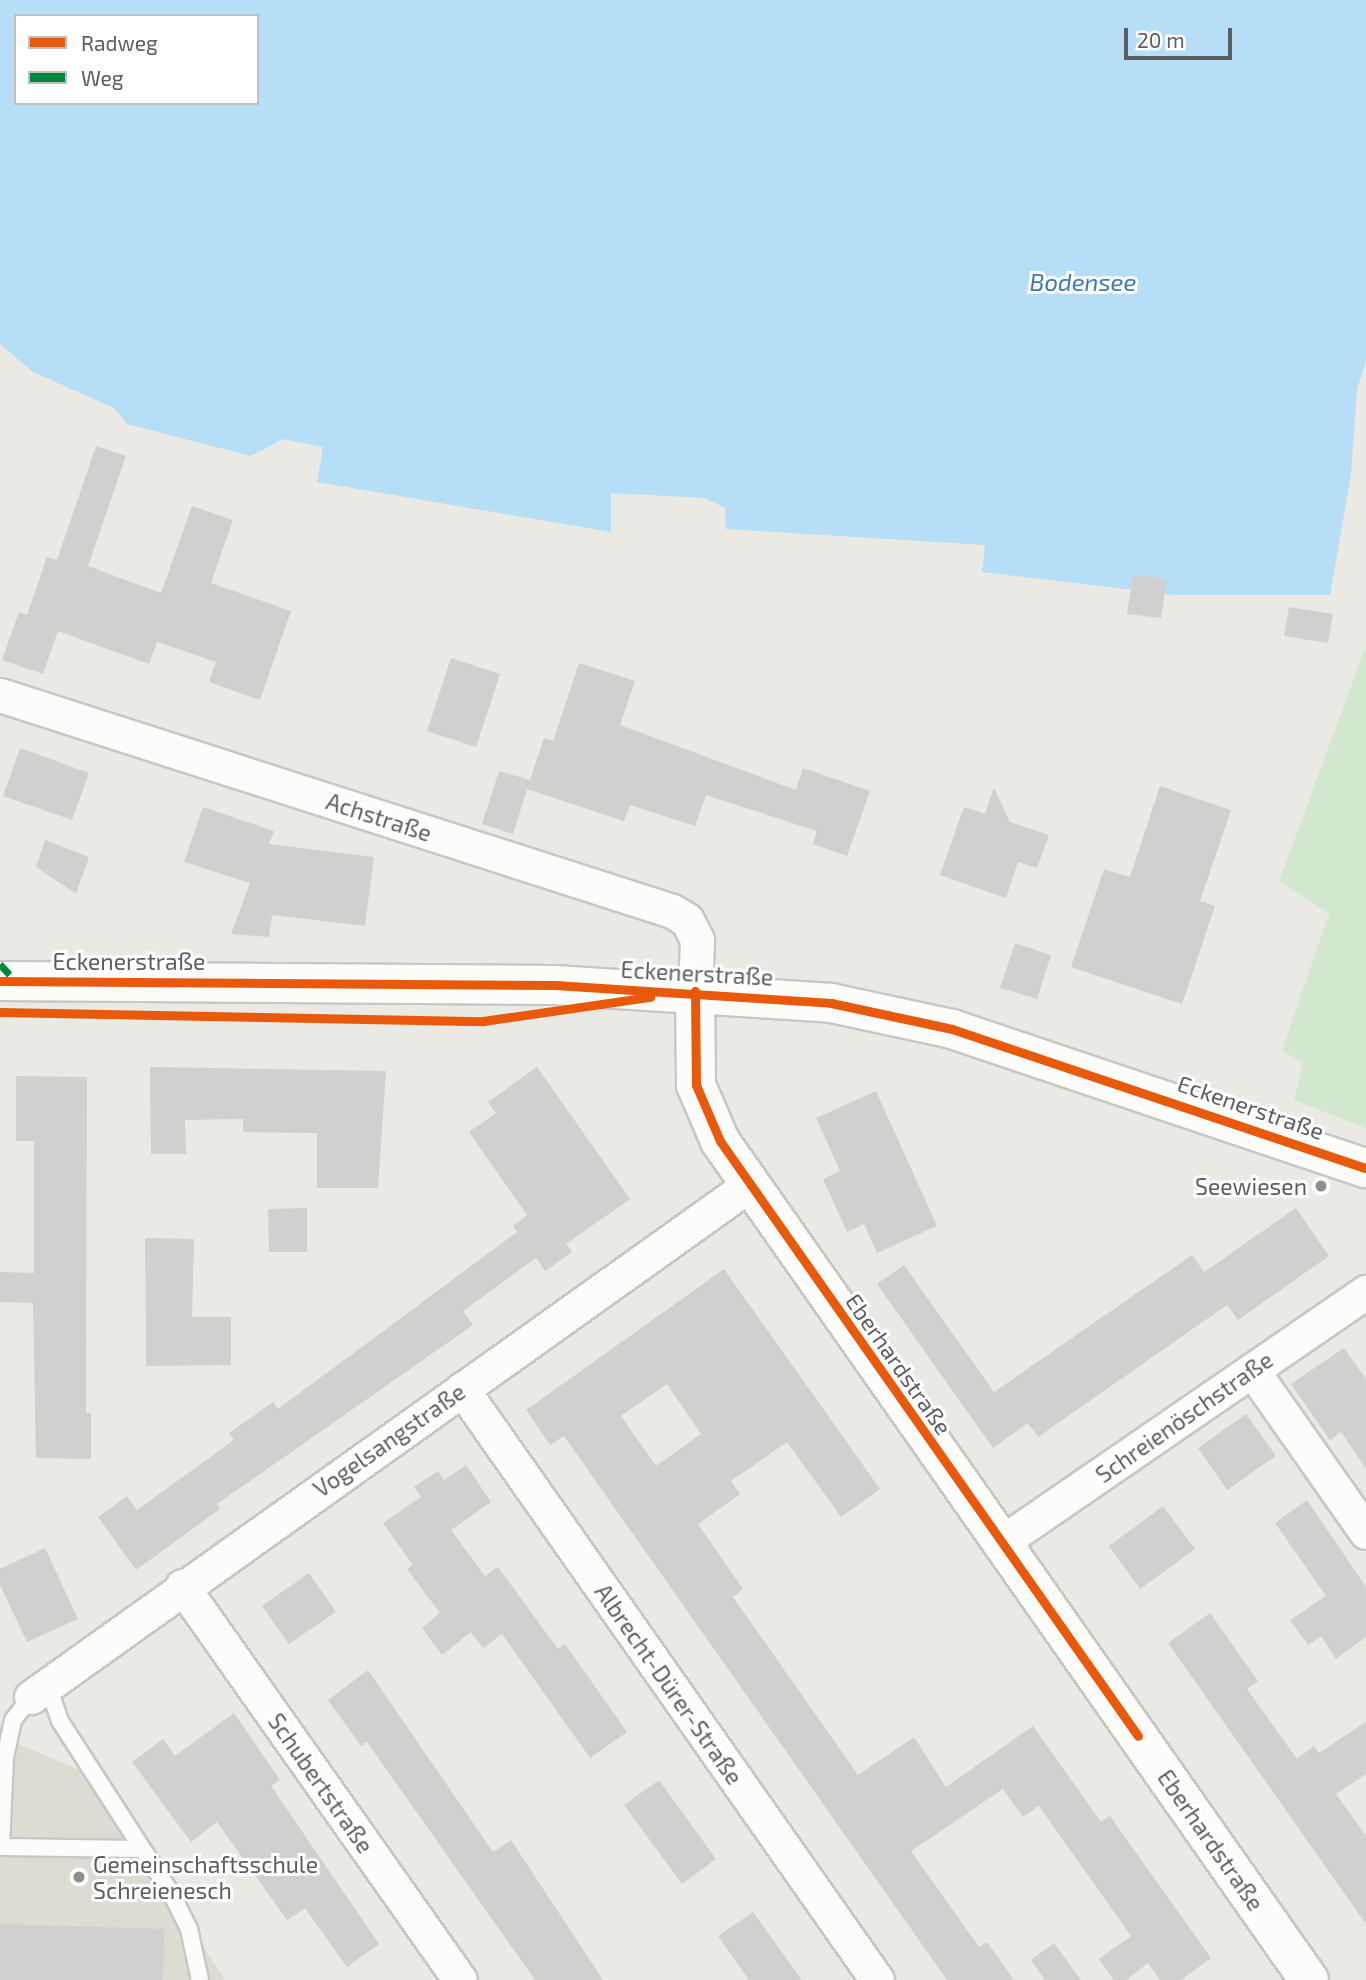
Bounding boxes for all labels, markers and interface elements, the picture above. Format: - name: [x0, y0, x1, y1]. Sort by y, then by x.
- legend: [14, 14, 259, 105]
- scale bar: [1128, 14, 1236, 58]
- text: 20 m: [1137, 27, 1185, 52]
- text: Radweg: [81, 30, 158, 55]
- text: Weg: [81, 65, 124, 90]
- water label: Bodensee: [1030, 268, 1136, 296]
- street label: Achstraße: [323, 787, 435, 847]
- street label: Eckenerstraße: [53, 947, 205, 975]
- street label: Eckenerstraße: [620, 955, 774, 991]
- street label: Eckenerstraße: [1174, 1069, 1328, 1145]
- place label: Seewiesen: [1195, 1172, 1307, 1200]
- marker: Seewiesen: [1313, 1178, 1329, 1194]
- street label: Eberhardstraße: [840, 1288, 958, 1440]
- street label: Schreienöschstraße: [1090, 1346, 1278, 1488]
- street label: Vogelsangstraße: [308, 1377, 470, 1503]
- street label: Albrecht-Dürer-Straße: [589, 1578, 749, 1790]
- street label: Schubertstraße: [263, 1708, 379, 1858]
- street label: Eberhardstraße: [1152, 1764, 1270, 1916]
- place label: Gemeinschaftsschule Schreienesch: [93, 1850, 318, 1904]
- marker: Gemeinschaftsschule Schreienesch: [71, 1869, 87, 1885]

